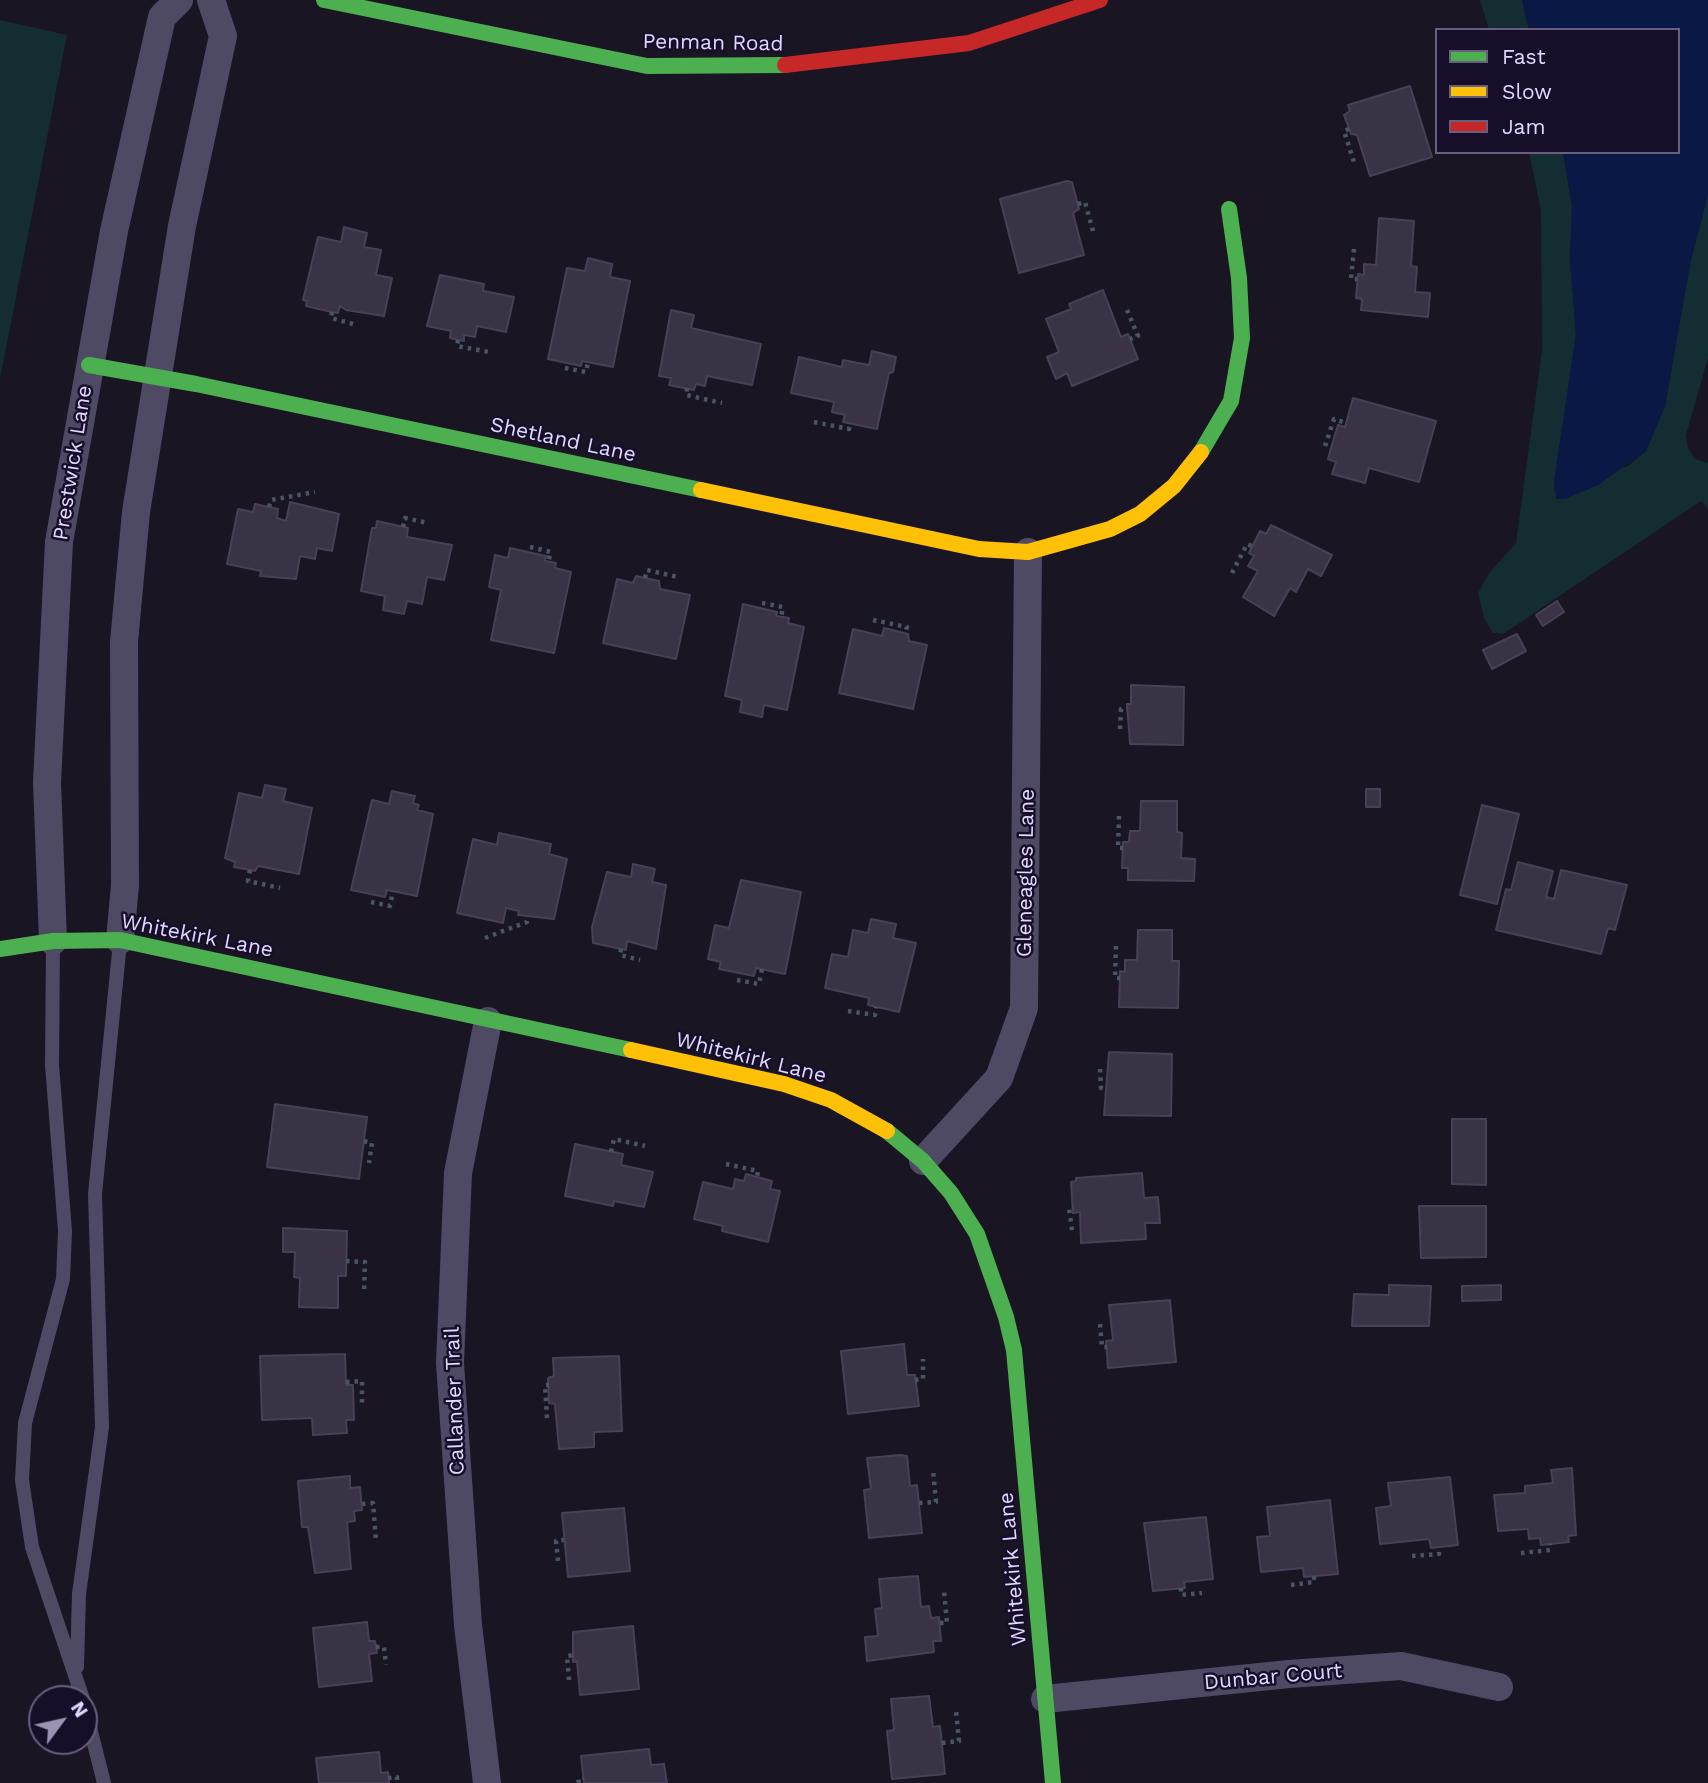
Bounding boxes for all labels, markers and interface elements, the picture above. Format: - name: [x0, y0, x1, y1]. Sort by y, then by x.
- legend: [1435, 28, 1680, 154]
- street label: Penman Road: [642, 29, 784, 57]
- text: Fast: [1502, 44, 1546, 69]
- text: Slow: [1502, 79, 1552, 104]
- text: Jam: [1502, 114, 1545, 139]
- street label: Prestwick Lane: [48, 384, 98, 542]
- street label: Shetland Lane: [488, 412, 638, 468]
- street label: Gleneagles Lane: [1012, 789, 1040, 957]
- street label: Whitekirk Lane: [119, 909, 275, 963]
- street label: Whitekirk Lane: [673, 1027, 829, 1089]
- street label: Callander Trail: [440, 1326, 470, 1476]
- street label: Whitekirk Lane: [994, 1491, 1032, 1647]
- street label: Dunbar Court: [1203, 1658, 1343, 1696]
- north arrow: [28, 1685, 98, 1755]
- text: N: [66, 1697, 93, 1722]

